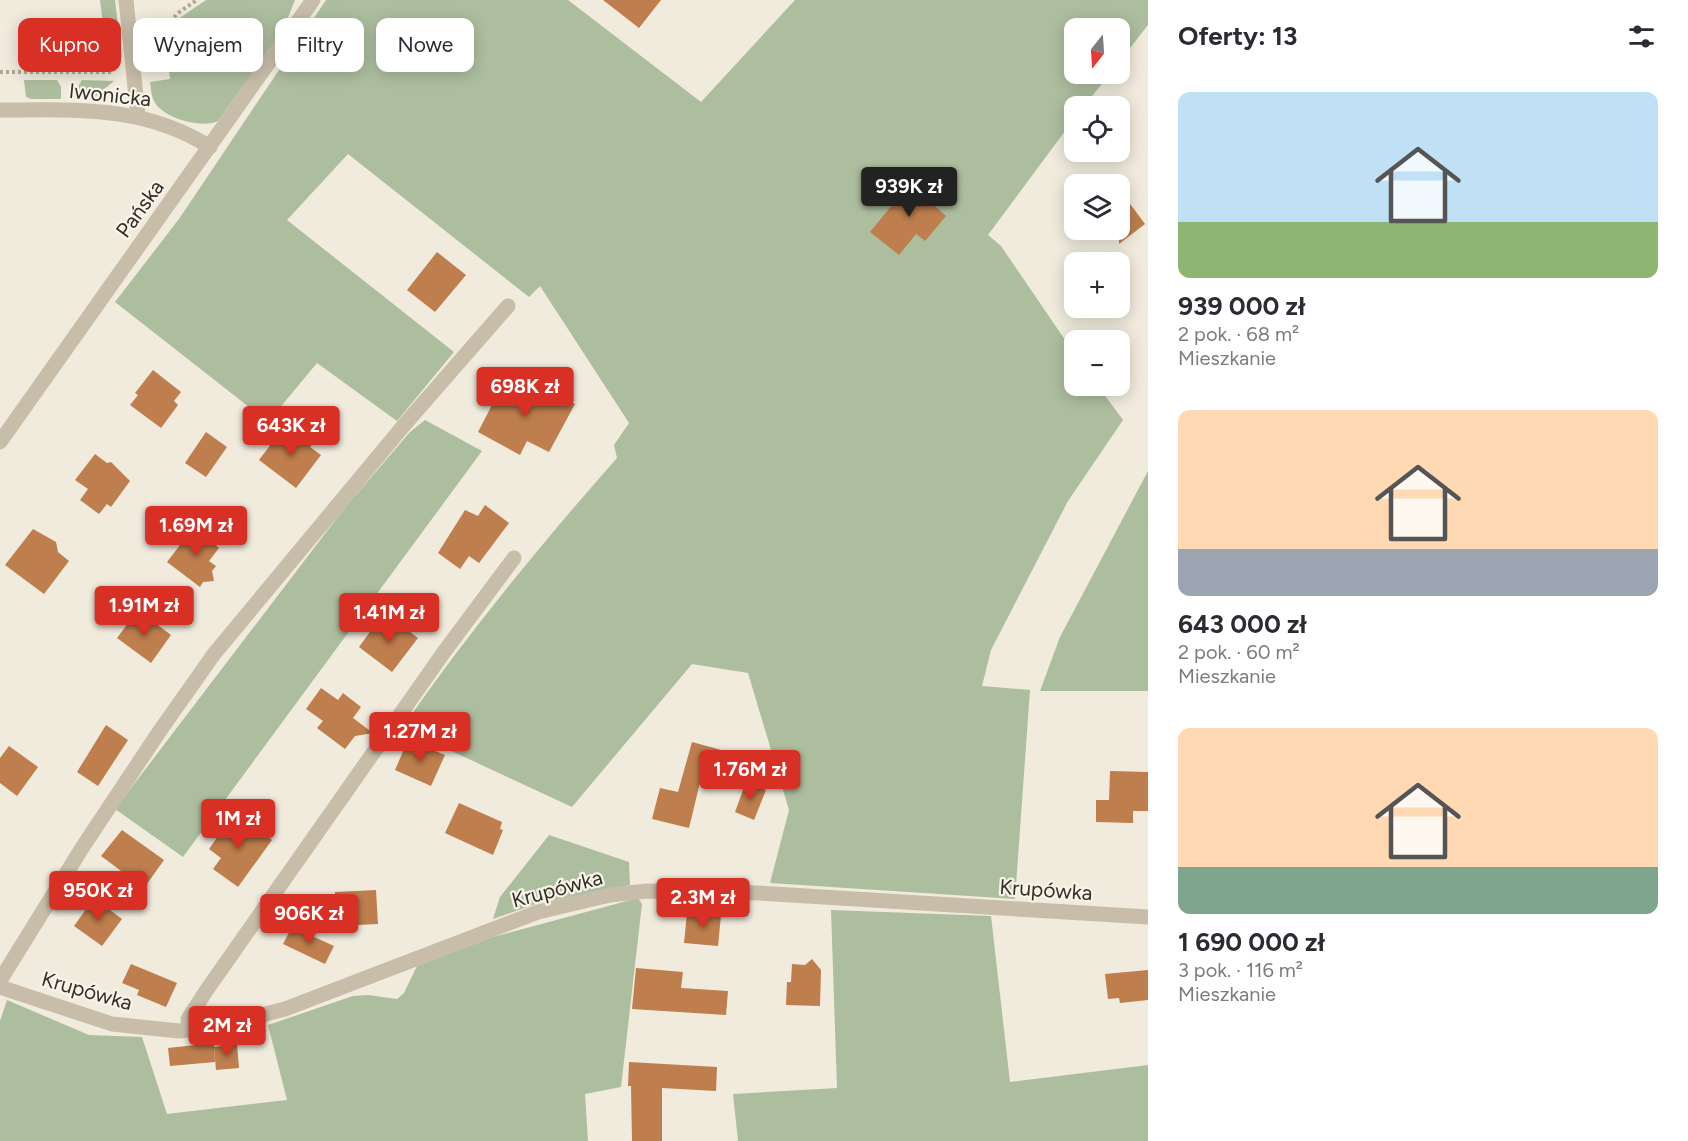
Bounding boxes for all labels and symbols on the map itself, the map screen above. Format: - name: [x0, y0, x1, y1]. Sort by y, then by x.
- north arrow: [1064, 18, 1130, 84]
- street label: Iwonicka: [68, 78, 152, 111]
- pin: 939K zł: [854, 167, 964, 218]
- street label: Pańska: [110, 175, 169, 242]
- pin: 698K zł: [470, 367, 580, 418]
- pin: 643K zł: [236, 406, 346, 457]
- pin: 1.69M zł: [134, 506, 258, 557]
- pin: 1.91M zł: [82, 586, 206, 637]
- pin: 1.41M zł: [327, 593, 451, 644]
- pin: 1.27M zł: [358, 712, 482, 763]
- pin: 1.76M zł: [688, 750, 812, 801]
- pin: 1M zł: [196, 799, 280, 850]
- street label: Krupówka: [509, 864, 605, 913]
- pin: 950K zł: [43, 871, 153, 922]
- street label: Krupówka: [999, 874, 1093, 905]
- pin: 2.3M zł: [648, 878, 758, 929]
- pin: 906K zł: [254, 894, 364, 945]
- street label: Krupówka: [39, 966, 135, 1015]
- pin: 2M zł: [185, 1006, 269, 1057]

